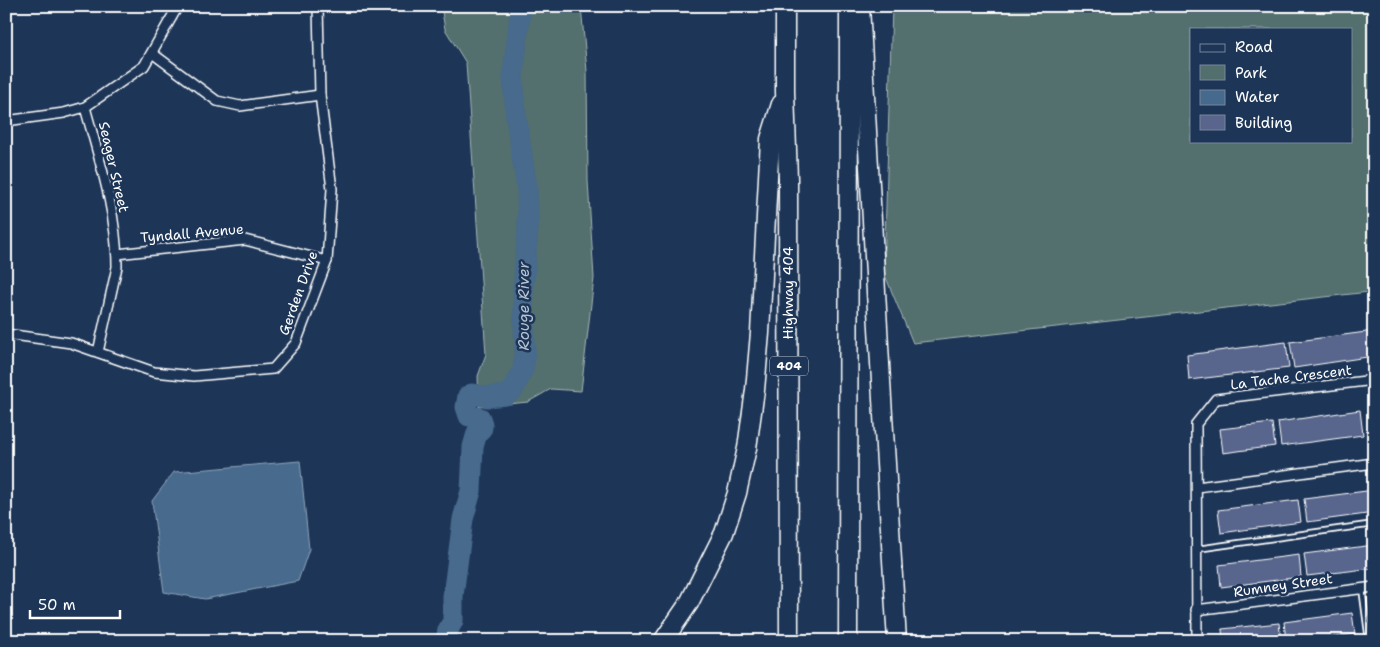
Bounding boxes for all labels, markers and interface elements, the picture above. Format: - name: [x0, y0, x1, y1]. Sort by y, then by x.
- legend: [1190, 28, 1352, 142]
- text: Road: [1235, 37, 1273, 57]
- text: Park: [1235, 63, 1267, 83]
- text: Water: [1235, 87, 1279, 107]
- text: Building: [1235, 113, 1292, 133]
- street label: Seager Street: [95, 120, 133, 214]
- street label: Tyndall Avenue: [139, 220, 245, 246]
- street label: Highway 404: [779, 246, 797, 339]
- street label: Gerden Drive: [274, 248, 322, 338]
- water label: Rouge River: [514, 261, 534, 350]
- road number: 404: [770, 356, 808, 376]
- street label: La Tache Crescent: [1229, 361, 1353, 393]
- street label: Rumney Street: [1232, 569, 1334, 601]
- scale bar: [30, 587, 120, 619]
- text: 50 m: [38, 595, 76, 615]

